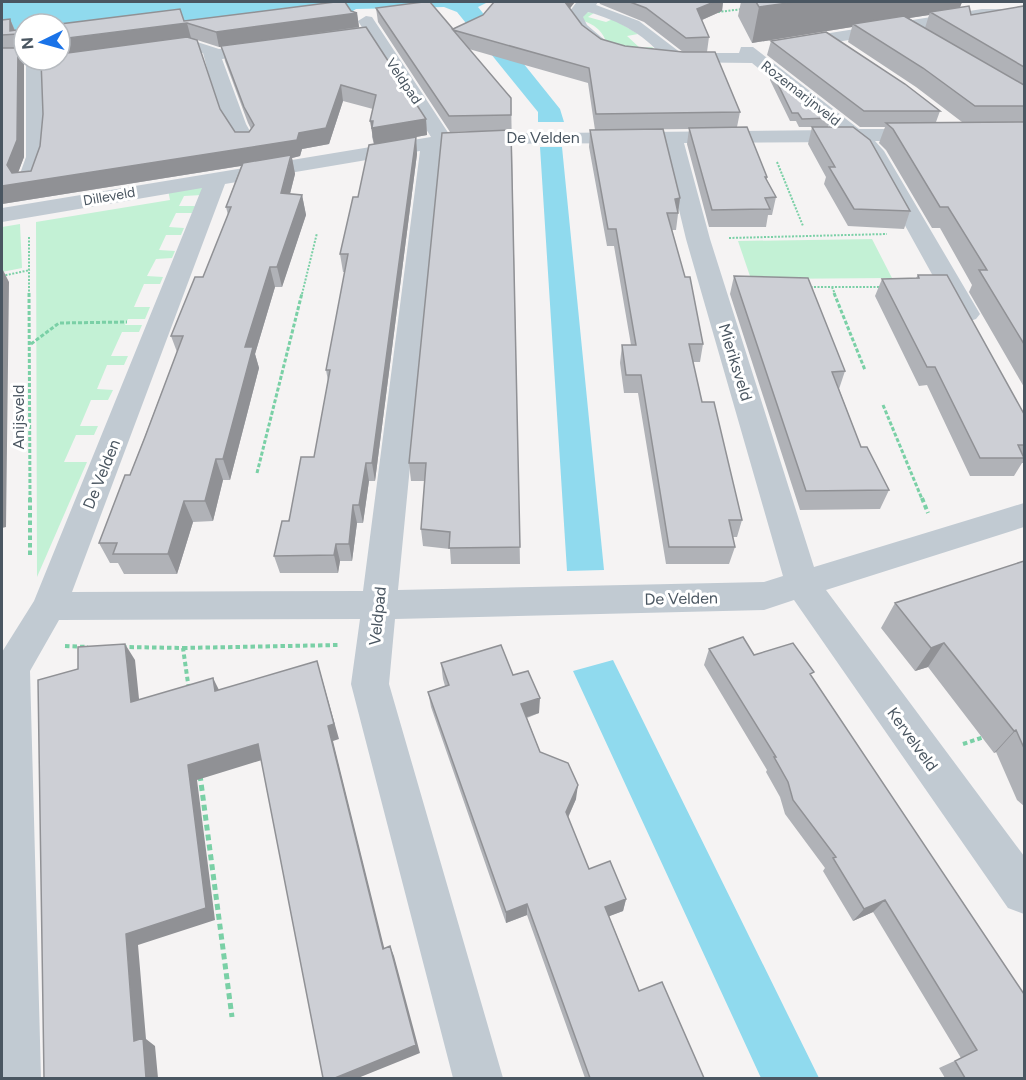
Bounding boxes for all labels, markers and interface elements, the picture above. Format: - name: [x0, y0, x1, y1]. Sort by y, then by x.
- north arrow: [12, 12, 72, 72]
- text: N: [18, 36, 38, 50]
- street label: Veldpad: [382, 55, 425, 107]
- street label: Rozemarijnveld: [758, 57, 844, 130]
- street label: De Velden: [506, 128, 580, 147]
- street label: Dilleveld: [82, 184, 136, 209]
- street label: Mieriksveld: [715, 321, 756, 403]
- street label: Anijsveld: [9, 385, 28, 450]
- street label: De Velden: [79, 437, 124, 512]
- street label: Veldpad: [365, 586, 390, 646]
- street label: De Velden: [644, 588, 718, 609]
- street label: Kervelveld: [883, 704, 942, 775]

